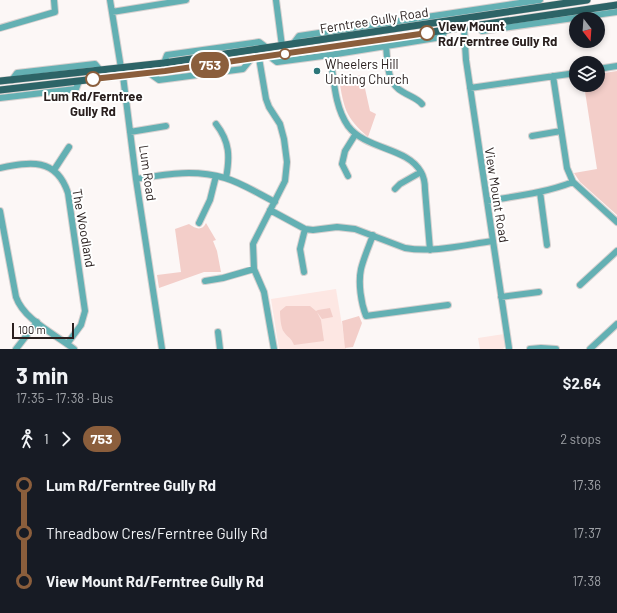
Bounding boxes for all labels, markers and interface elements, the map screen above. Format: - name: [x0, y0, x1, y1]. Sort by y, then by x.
- street label: Ferntree Gully Road: [319, 4, 429, 36]
- north arrow: [569, 12, 605, 48]
- map controls: [569, 12, 605, 92]
- place label: View Mount Rd/Ferntree Gully Rd: [438, 18, 557, 49]
- marker: View Mount Rd/Ferntree Gully Rd: [419, 25, 435, 41]
- unlabelled marker: [279, 48, 291, 60]
- line badge: 753: [187, 52, 233, 78]
- text: 753: [199, 56, 221, 73]
- place label: Wheelers Hill Uniting Church: [325, 56, 409, 87]
- button: layers: [569, 56, 605, 92]
- marker: Wheelers Hill Uniting Church: [312, 66, 322, 76]
- marker: Lum Rd/Ferntree Gully Rd: [85, 71, 101, 87]
- place label: Lum Rd/Ferntree Gully Rd: [43, 88, 143, 119]
- street label: Lum Road: [136, 144, 160, 202]
- street label: View Mount Road: [482, 146, 512, 244]
- street label: The Woodland: [69, 187, 99, 269]
- scale bar: [12, 321, 74, 340]
- text: 100 m: [18, 323, 46, 336]
- text: 3 min: [16, 362, 68, 388]
- text: $2.64: [563, 374, 601, 392]
- text: 17:35 – 17:38 · Bus: [16, 390, 113, 406]
- icon: walk: [16, 428, 38, 450]
- icon: forward: [55, 428, 77, 450]
- text: 753: [91, 430, 113, 447]
- text: 1: [44, 431, 49, 447]
- text: 2 stops: [560, 431, 601, 447]
- text: Lum Rd/Ferntree Gully Rd: [46, 476, 216, 494]
- text: 17:36: [573, 477, 601, 493]
- text: Threadbow Cres/Ferntree Gully Rd: [46, 524, 268, 542]
- text: 17:37: [573, 525, 601, 541]
- text: View Mount Rd/Ferntree Gully Rd: [46, 572, 264, 590]
- text: 17:38: [572, 573, 601, 589]

